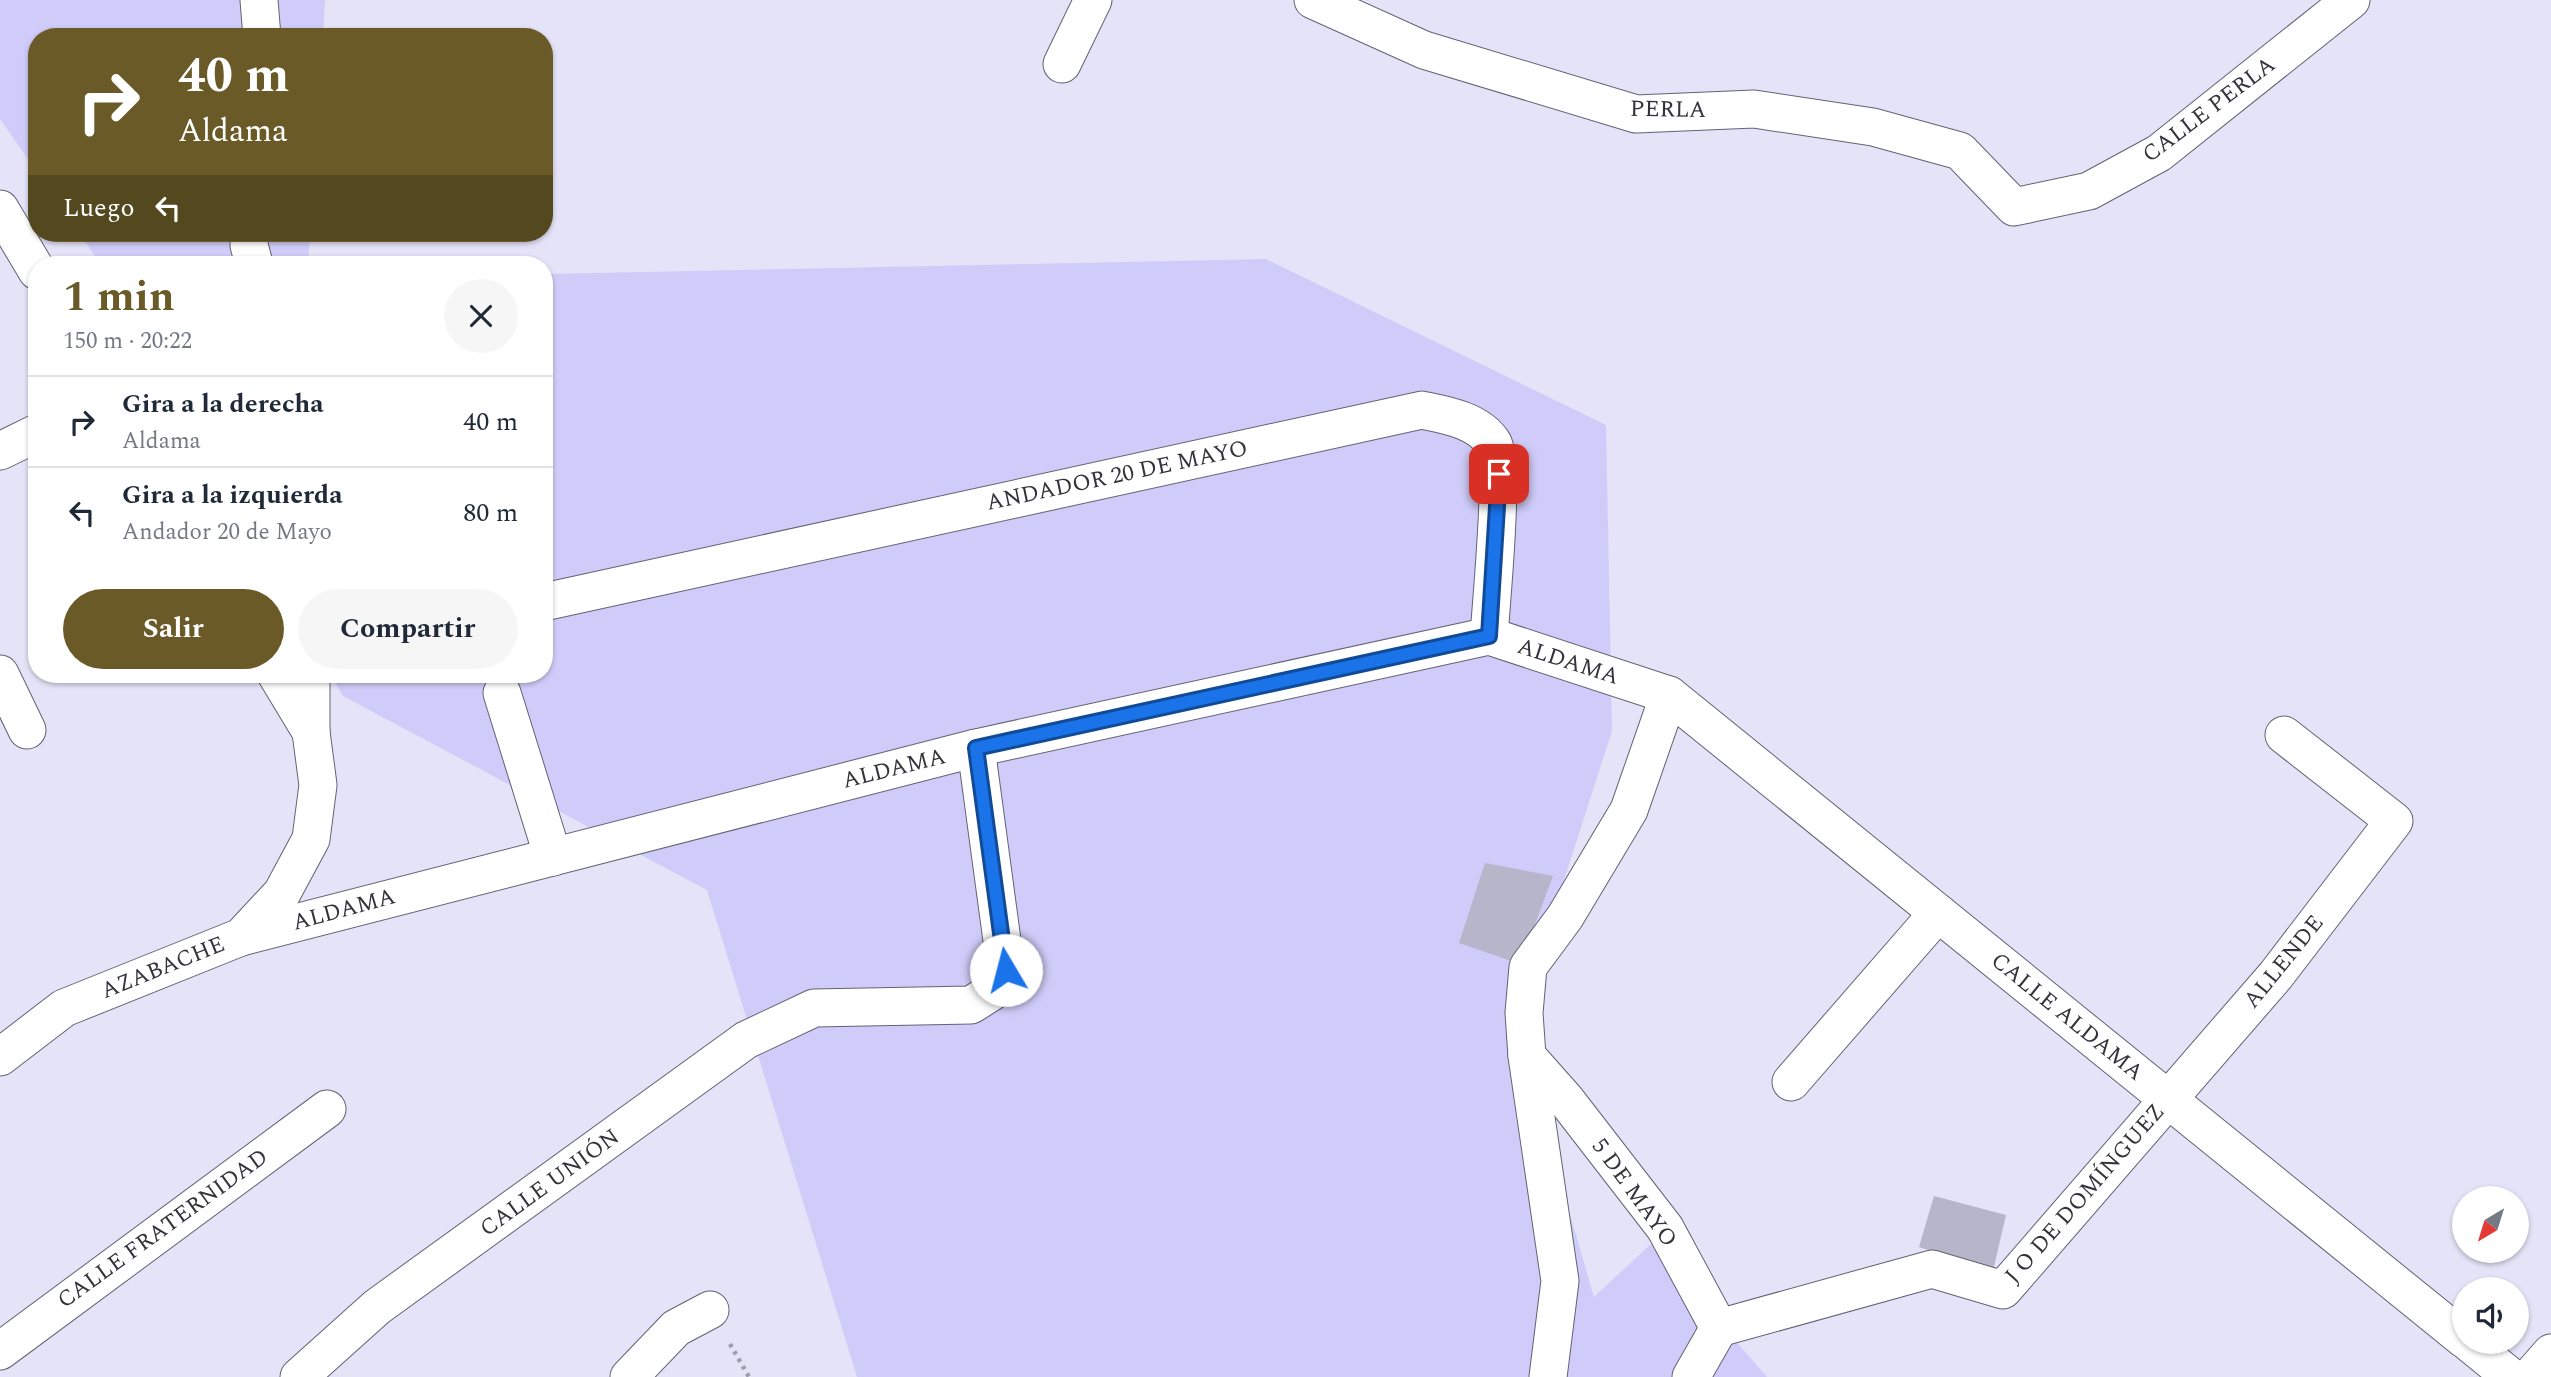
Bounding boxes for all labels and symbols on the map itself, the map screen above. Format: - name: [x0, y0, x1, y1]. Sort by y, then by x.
- street label: CALLE PERLA: [2135, 48, 2283, 172]
- street label: PERLA: [1630, 92, 1706, 128]
- street label: ANDADOR 20 DE MAYO: [983, 431, 1251, 521]
- pin: [1469, 444, 1529, 504]
- street label: ALDAMA: [1513, 629, 1623, 695]
- street label: ALDAMA: [839, 739, 949, 799]
- street label: ALDAMA: [289, 879, 399, 941]
- street label: ALLENDE: [2235, 908, 2333, 1016]
- street label: AZABACHE: [96, 927, 230, 1009]
- position arrow: [969, 933, 1043, 1007]
- street label: CALLE ALDAMA: [1983, 944, 2151, 1090]
- street label: J O DE DOMÍNGUEZ: [1997, 1096, 2173, 1292]
- street label: CALLE UNIÓN: [473, 1120, 627, 1246]
- street label: 5 DE MAYO: [1582, 1131, 1686, 1255]
- street label: CALLE FRATERNIDAD: [50, 1140, 276, 1318]
- north arrow: [2452, 1186, 2529, 1264]

